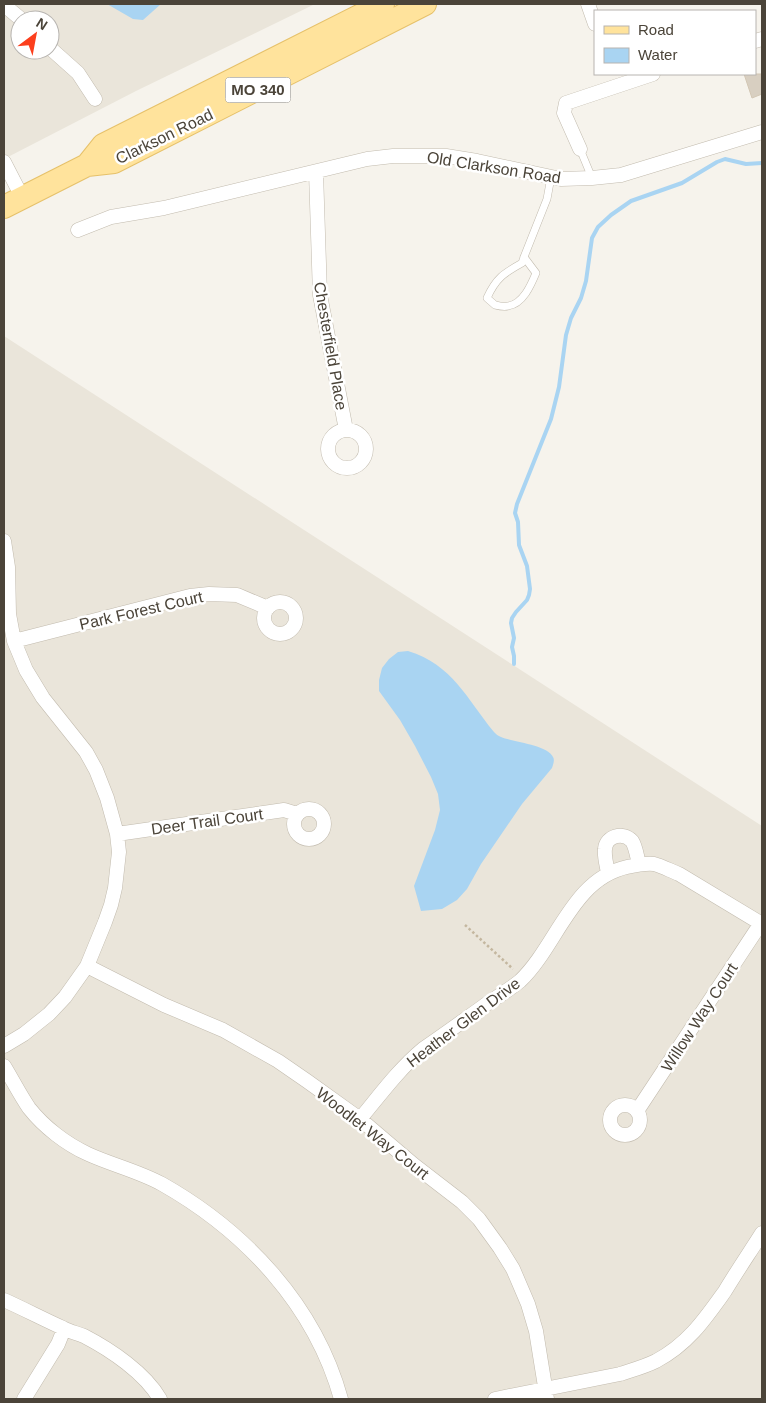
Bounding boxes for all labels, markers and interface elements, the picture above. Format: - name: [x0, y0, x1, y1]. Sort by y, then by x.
- north arrow: [10, 10, 60, 60]
- legend: [594, 10, 756, 75]
- text: N: [33, 15, 50, 33]
- text: Road: [638, 21, 674, 38]
- text: Water: [638, 46, 677, 63]
- road number: MO 340: [226, 78, 290, 102]
- street label: Clarkson Road: [113, 106, 216, 167]
- street label: Old Clarkson Road: [426, 149, 562, 186]
- street label: Chesterfield Place: [311, 281, 350, 412]
- street label: Park Forest Court: [78, 588, 205, 633]
- street label: Deer Trail Court: [150, 805, 265, 838]
- street label: Willow Way Court: [658, 959, 741, 1075]
- street label: Heather Glen Drive: [403, 974, 523, 1070]
- street label: Woodlet Way Court: [313, 1084, 433, 1183]

